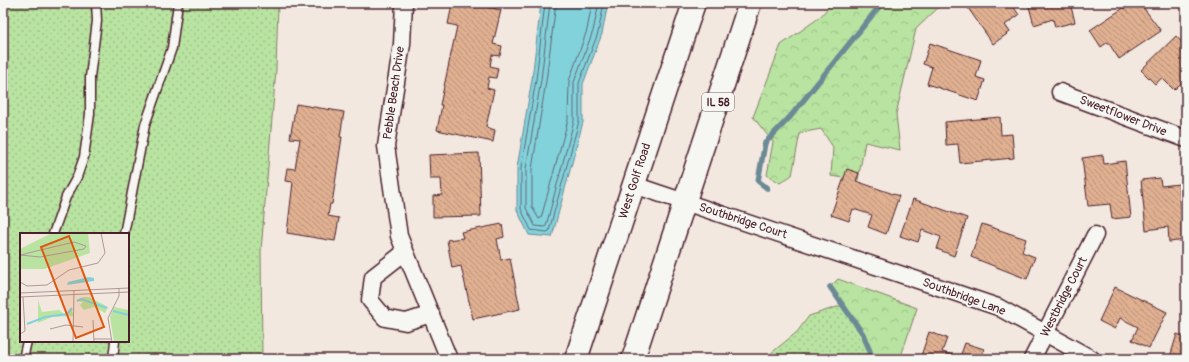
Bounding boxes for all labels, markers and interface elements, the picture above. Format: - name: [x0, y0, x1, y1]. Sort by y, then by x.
- street label: Pebble Beach Drive: [380, 45, 408, 141]
- street label: Sweetflower Drive: [1077, 92, 1169, 140]
- road number: IL 58: [702, 93, 734, 111]
- street label: West Golf Road: [616, 141, 654, 221]
- street label: Southbridge Court: [697, 200, 789, 242]
- inset map: [20, 233, 129, 342]
- street label: Westbridge Court: [1037, 254, 1091, 340]
- street label: Southbridge Lane: [920, 275, 1008, 319]

